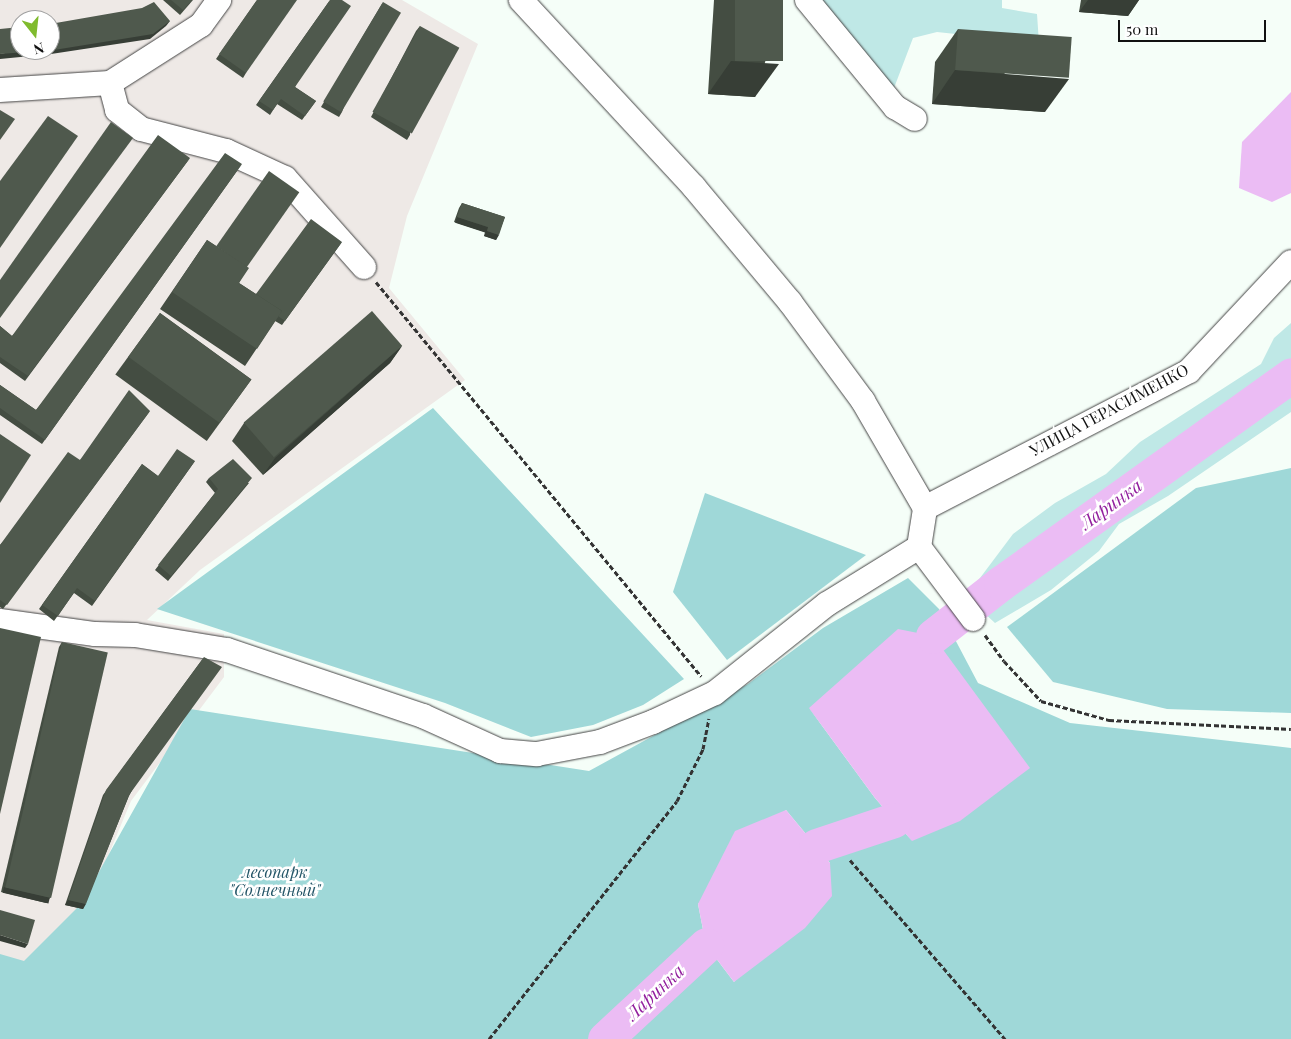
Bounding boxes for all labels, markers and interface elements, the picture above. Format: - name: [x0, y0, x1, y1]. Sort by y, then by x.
- north arrow: [10, 10, 60, 60]
- scale bar: [1121, 10, 1268, 42]
- text: 50 m: [1126, 19, 1158, 39]
- text: N: [32, 38, 46, 59]
- street label: УЛИЦА ГЕРАСИМЕНКО: [1026, 360, 1192, 460]
- water label: Ларинка: [1076, 474, 1146, 534]
- park label: лесопарк "Солнечный": [229, 862, 321, 900]
- water label: Ларинка: [622, 960, 688, 1024]

